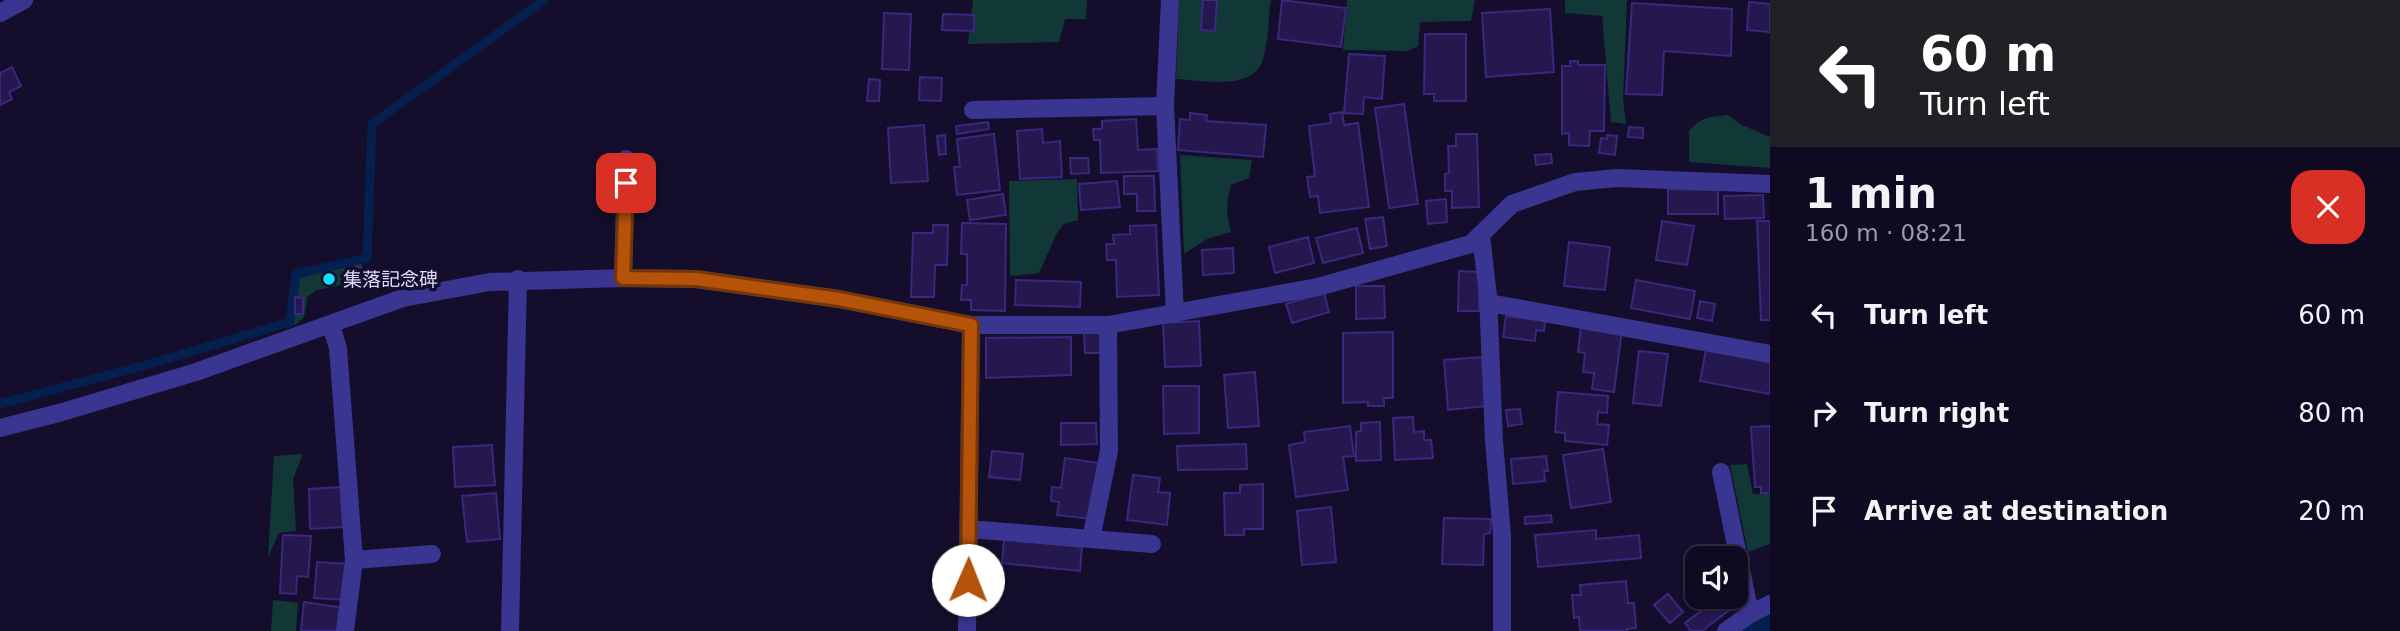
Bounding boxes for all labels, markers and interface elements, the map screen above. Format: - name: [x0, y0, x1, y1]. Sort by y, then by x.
- text: 60 m: [1920, 26, 2056, 83]
- icon: left: [1805, 28, 1896, 119]
- text: Turn left: [1920, 85, 2050, 123]
- pin: [596, 153, 656, 213]
- icon: arrive: [607, 164, 645, 202]
- text: 1 min: [1805, 169, 1937, 218]
- button: close: [2291, 170, 2365, 244]
- text: 160 m · 08:21: [1805, 220, 1967, 246]
- place label: 集落記念碑: [343, 268, 438, 290]
- marker: 集落記念碑: [321, 271, 337, 287]
- icon: left: [1805, 296, 1843, 334]
- text: Turn left: [1864, 300, 1988, 330]
- text: 60 m: [2298, 300, 2365, 330]
- icon: right: [1805, 394, 1843, 432]
- text: Turn right: [1864, 398, 2009, 428]
- text: 80 m: [2298, 398, 2365, 428]
- icon: arrive: [1805, 492, 1843, 530]
- text: Arrive at destination: [1864, 496, 2168, 526]
- text: 20 m: [2298, 496, 2365, 526]
- position arrow: [931, 543, 1005, 617]
- map controls: [1685, 546, 1748, 609]
- button: sound: [1685, 546, 1748, 609]

